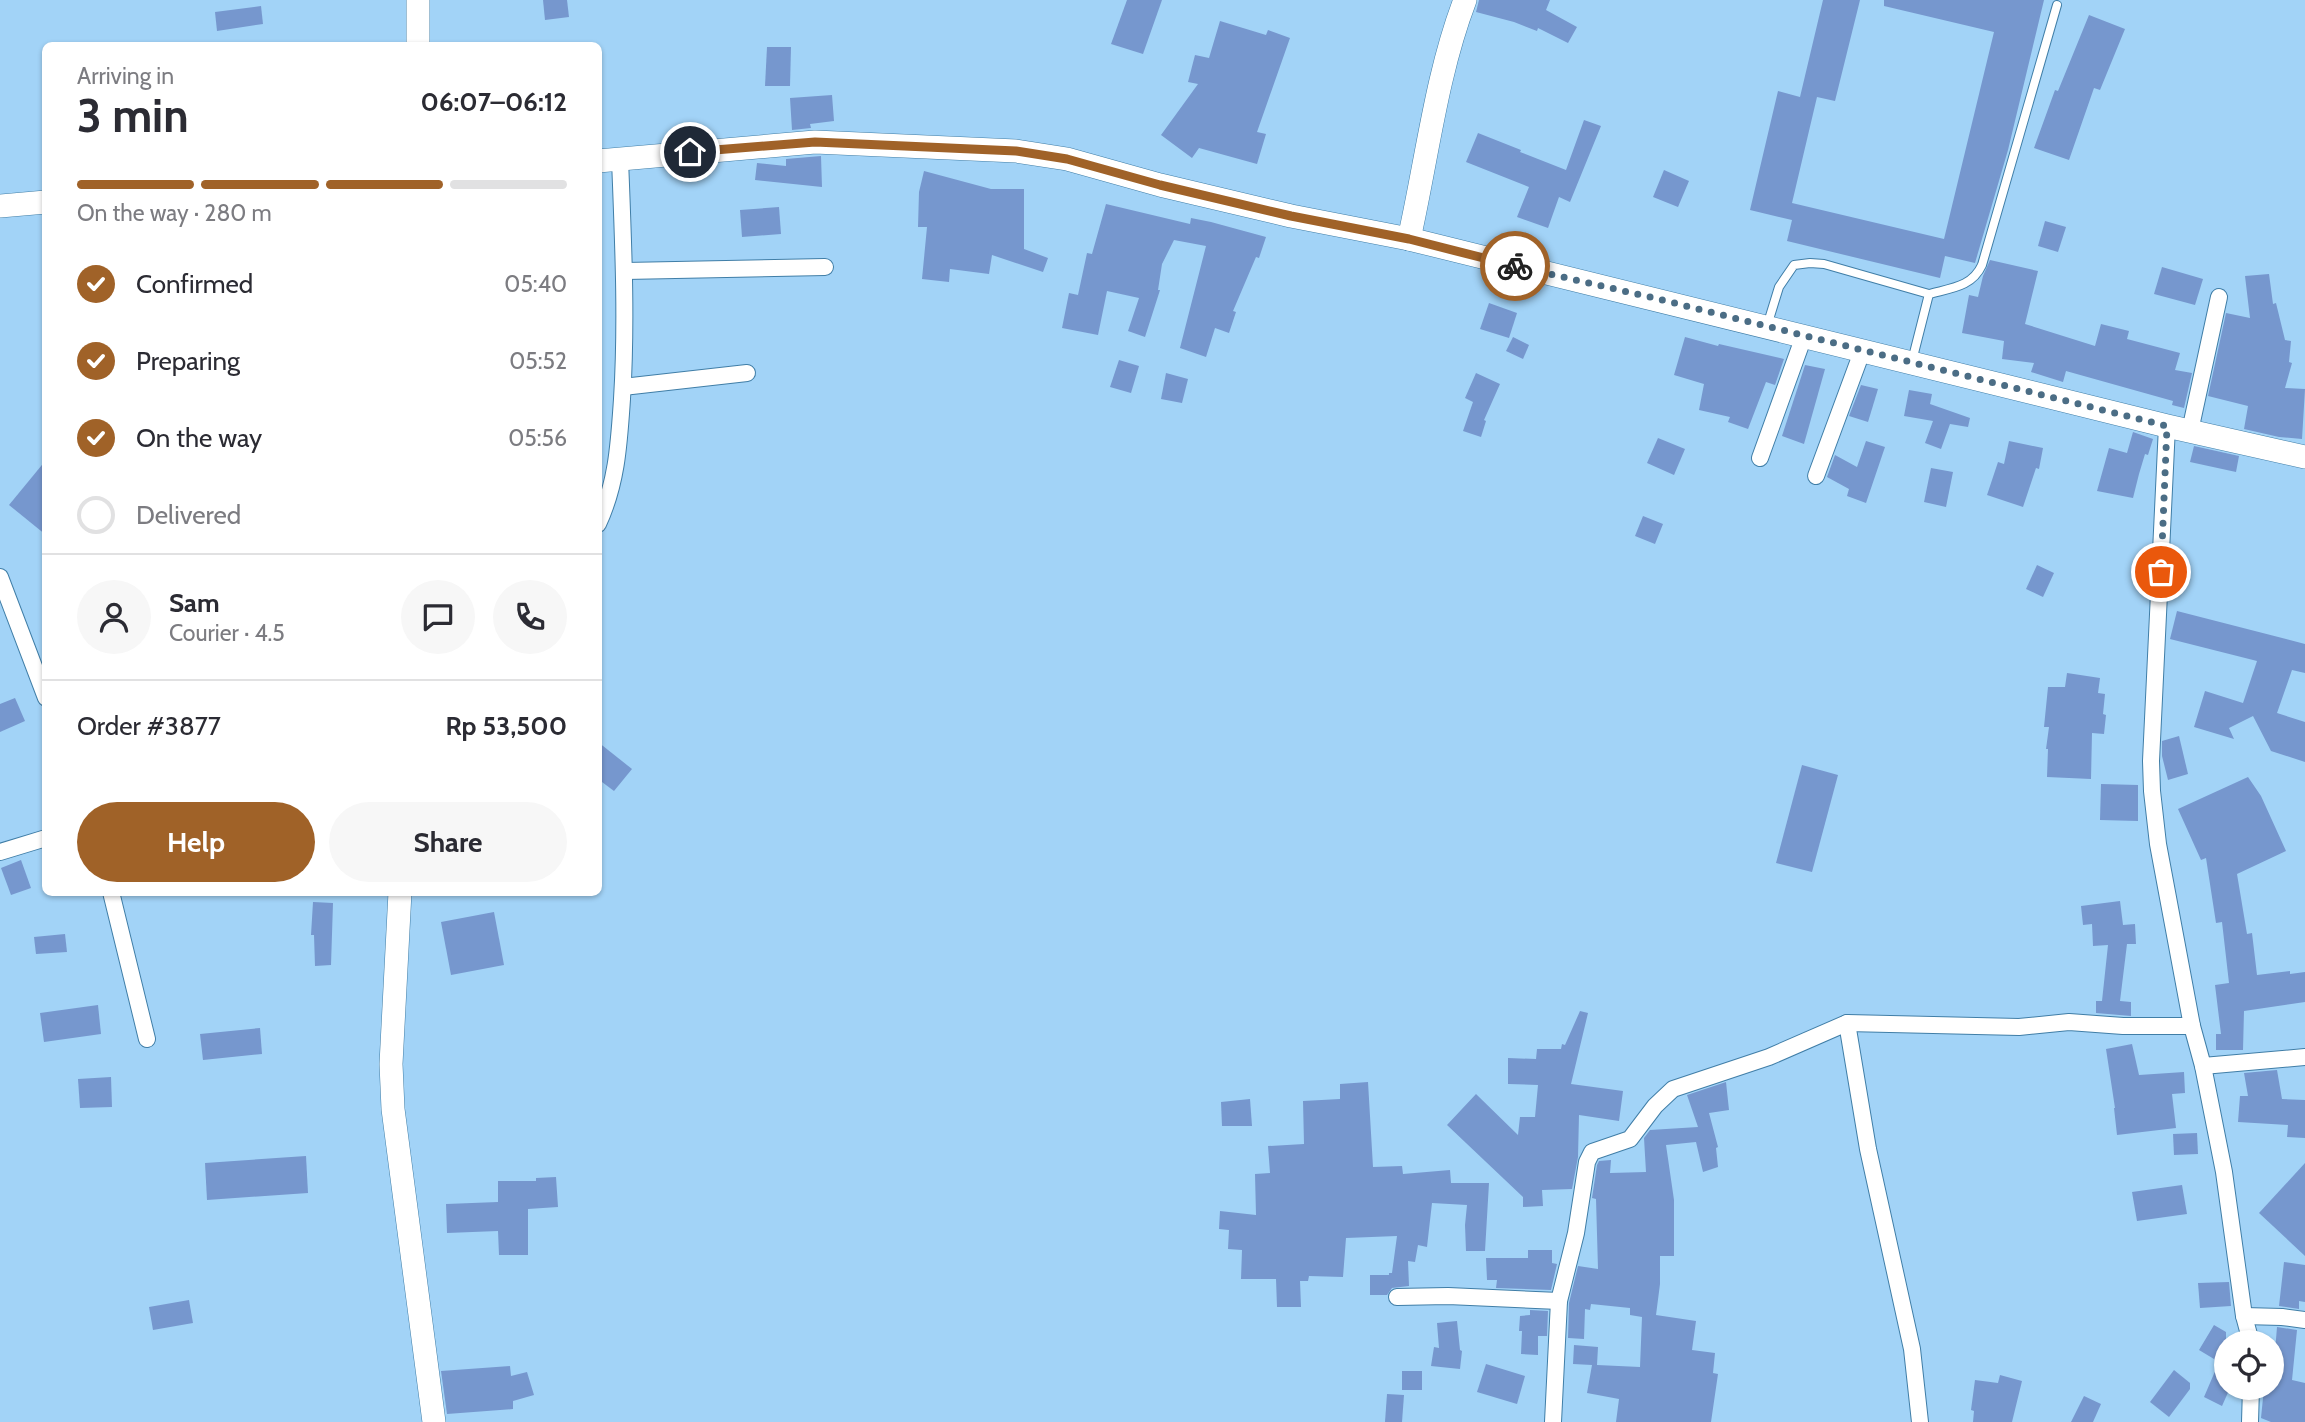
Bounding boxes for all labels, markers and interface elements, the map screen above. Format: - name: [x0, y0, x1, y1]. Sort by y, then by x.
- text: Arriving in: [77, 62, 174, 90]
- text: 06:07–06:12: [421, 86, 567, 118]
- text: 3 min: [77, 88, 189, 144]
- pin: [660, 122, 720, 182]
- icon: home: [671, 133, 709, 171]
- text: On the way · 280 m: [77, 199, 272, 227]
- courier: [1480, 231, 1550, 301]
- icon: bike: [1496, 247, 1534, 285]
- icon: check: [77, 265, 115, 303]
- text: Confirmed: [136, 268, 253, 300]
- text: 05:40: [504, 270, 567, 298]
- icon: check: [77, 342, 115, 380]
- text: Preparing: [136, 345, 240, 377]
- text: 05:52: [509, 347, 567, 375]
- icon: check: [77, 419, 115, 457]
- text: On the way: [136, 422, 262, 454]
- text: 05:56: [508, 424, 567, 452]
- text: Delivered: [136, 499, 241, 531]
- pin: [2131, 542, 2191, 602]
- icon: bag: [2142, 553, 2180, 591]
- button: person: [77, 580, 151, 654]
- button: chat: [401, 580, 475, 654]
- button: phone: [493, 580, 567, 654]
- text: Sam: [169, 587, 220, 619]
- text: Courier · 4.5: [169, 619, 285, 647]
- text: Order #3877: [77, 710, 221, 742]
- text: Rp 53,500: [446, 710, 567, 742]
- button: Help: [77, 802, 315, 882]
- button: Share: [329, 802, 567, 882]
- map controls: [2214, 1330, 2284, 1400]
- button: locate: [2214, 1330, 2284, 1400]

